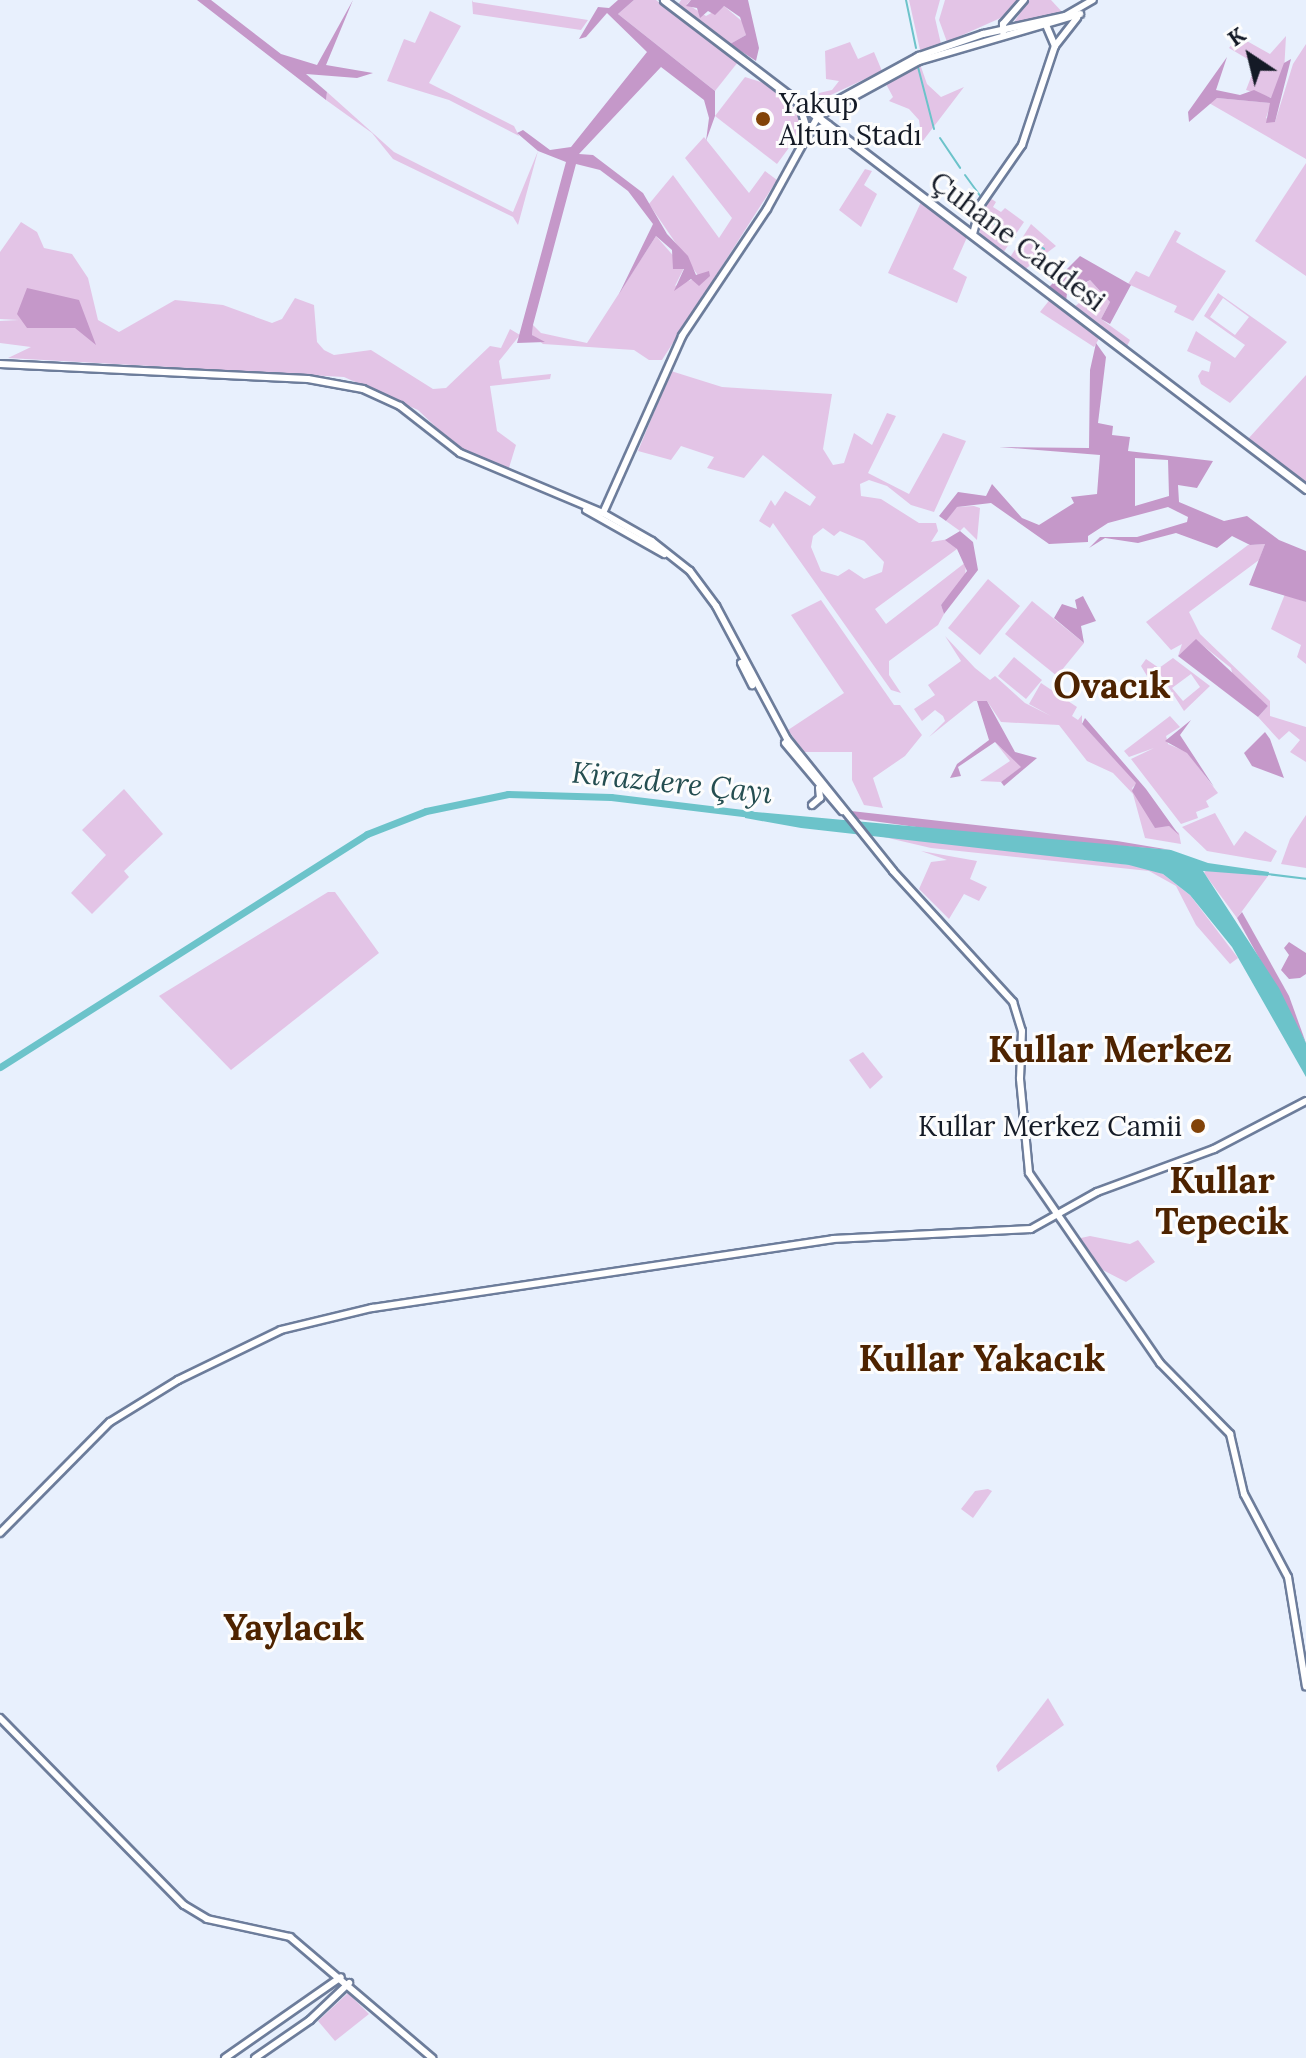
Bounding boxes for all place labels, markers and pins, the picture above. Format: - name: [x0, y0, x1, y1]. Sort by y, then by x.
- place label: Yakup Altun Stadı: [779, 86, 922, 152]
- marker: Yakup Altun Stadı: [754, 110, 772, 128]
- place label: Kullar Merkez Camii: [918, 1109, 1182, 1143]
- marker: Kullar Merkez Camii: [1189, 1117, 1207, 1135]

